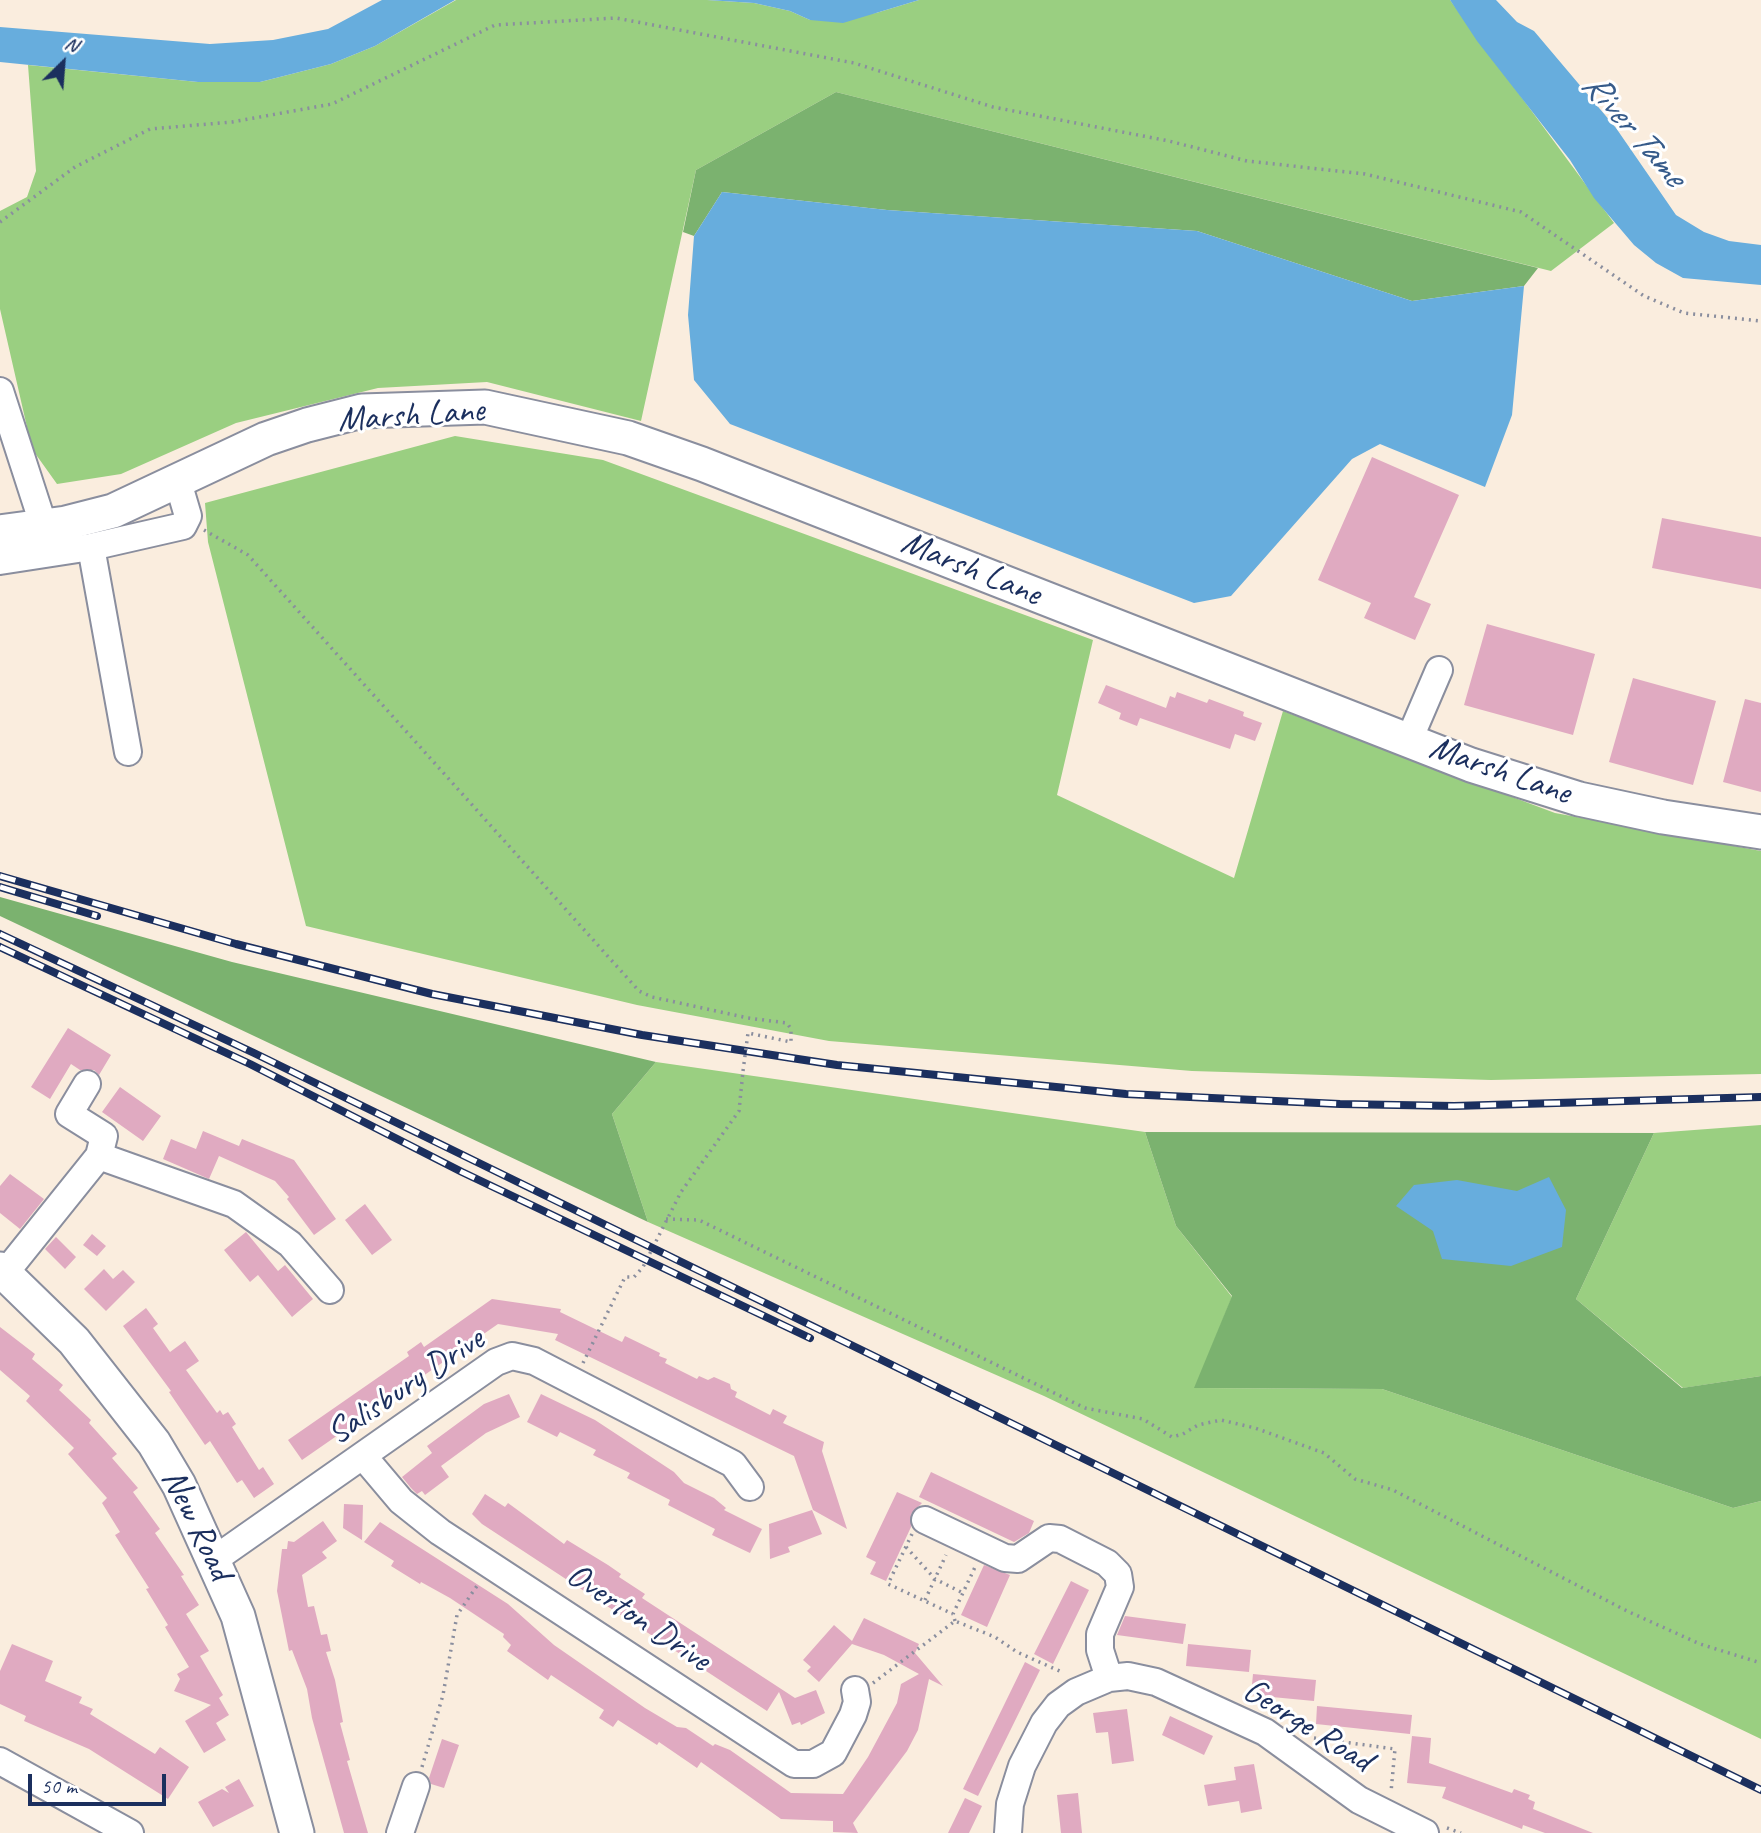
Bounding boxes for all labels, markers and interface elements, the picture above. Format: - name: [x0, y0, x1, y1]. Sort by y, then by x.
- north arrow: [28, 28, 98, 98]
- text: N: [61, 31, 82, 57]
- water label: River Tame: [1572, 64, 1694, 196]
- street label: Marsh Lane: [336, 390, 486, 442]
- street label: Marsh Lane: [895, 522, 1047, 616]
- street label: Marsh Lane: [1424, 727, 1576, 815]
- street label: Salisbury Drive: [319, 1319, 493, 1455]
- street label: New Road: [151, 1463, 241, 1587]
- street label: Overton Drive: [558, 1554, 718, 1682]
- street label: George Road: [1235, 1670, 1379, 1782]
- scale bar: [32, 1759, 170, 1803]
- text: 50 m: [41, 1773, 77, 1799]

